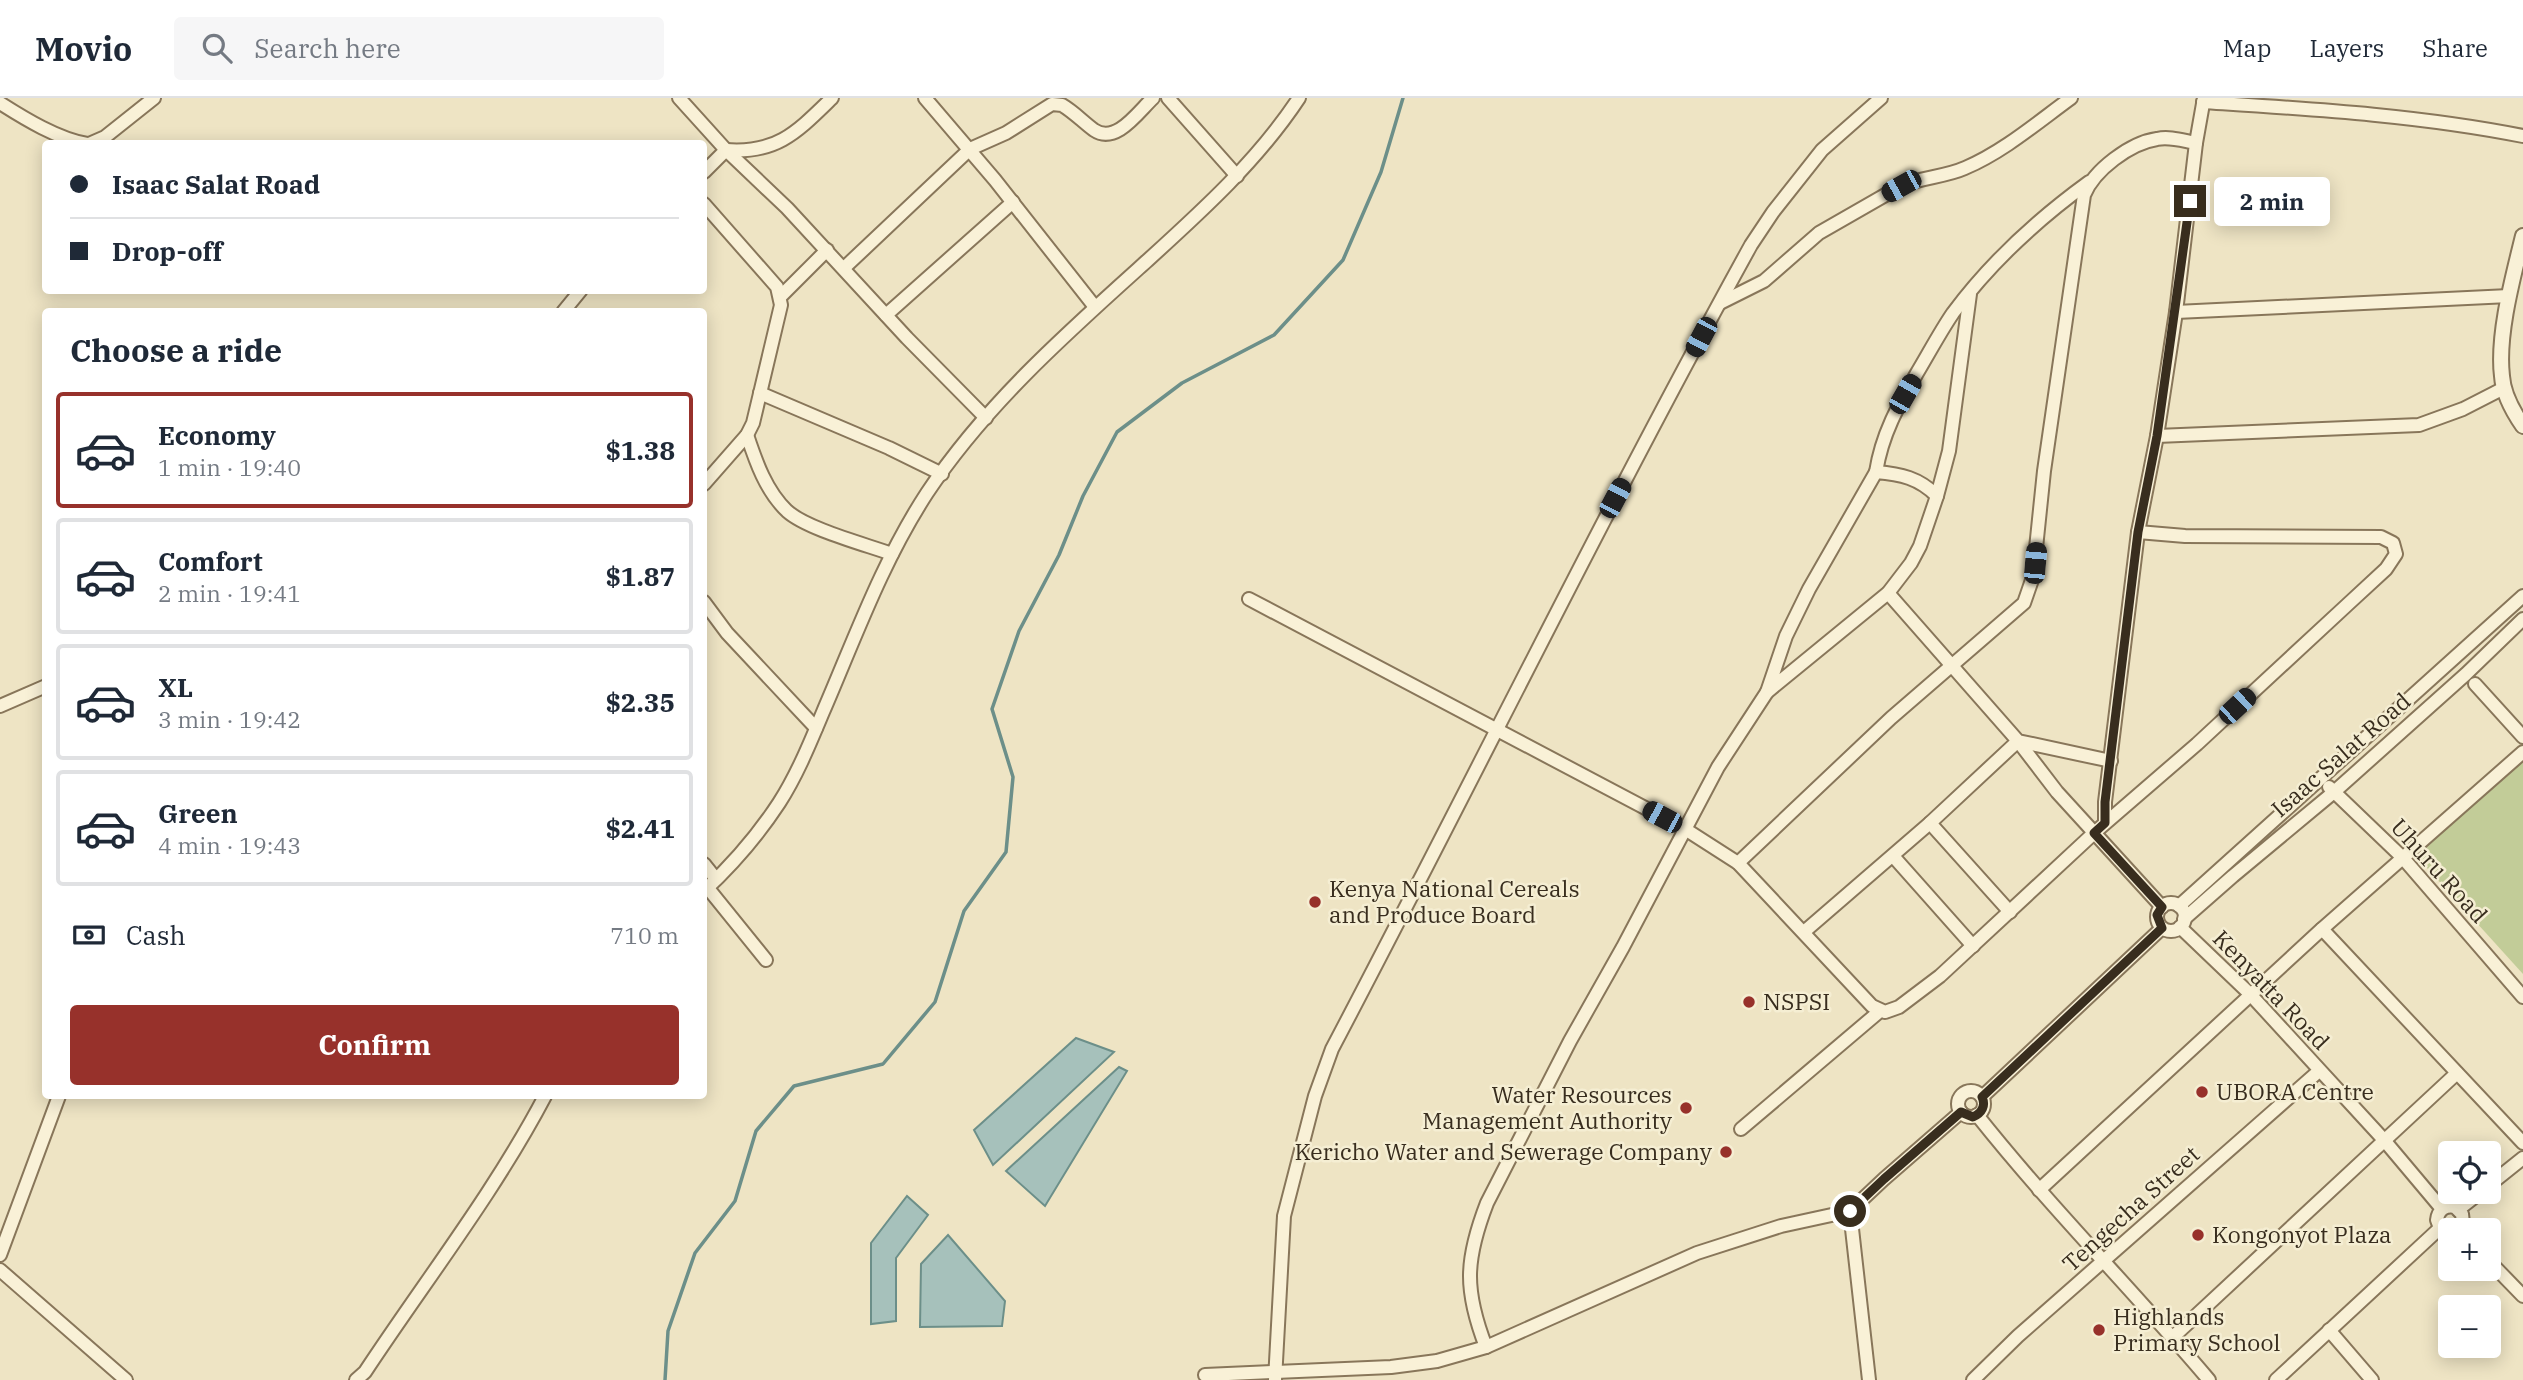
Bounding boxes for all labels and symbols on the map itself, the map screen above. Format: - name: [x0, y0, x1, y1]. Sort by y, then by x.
- car: [1878, 167, 1925, 205]
- callout: 2 min: [2214, 176, 2330, 226]
- route end: [2174, 185, 2206, 217]
- car: [1682, 314, 1721, 360]
- car: [1886, 371, 1925, 417]
- car: [1596, 475, 1635, 521]
- car: [2023, 541, 2048, 585]
- car: [2215, 684, 2260, 728]
- street label: Isaac Salat Road: [2264, 685, 2416, 823]
- car: [1639, 798, 1686, 836]
- street label: Uhuru Road: [2385, 812, 2495, 929]
- place label: Kenya National Cereals and Produce Board: [1329, 873, 1580, 929]
- marker: Kenya National Cereals and Produce Board: [1307, 894, 1323, 910]
- street label: Kenyatta Road: [2207, 923, 2337, 1056]
- place label: NSPSI: [1763, 986, 1830, 1016]
- marker: NSPSI: [1741, 994, 1757, 1010]
- place label: UBORA Centre: [2216, 1076, 2374, 1106]
- place label: Water Resources Management Authority: [1422, 1079, 1673, 1135]
- marker: UBORA Centre: [2194, 1084, 2210, 1100]
- marker: Water Resources Management Authority: [1678, 1100, 1694, 1116]
- place label: Kericho Water and Sewerage Company: [1295, 1136, 1713, 1166]
- street label: Tengecha Street: [2055, 1139, 2205, 1278]
- marker: Kericho Water and Sewerage Company: [1718, 1144, 1734, 1160]
- route start: [1834, 1195, 1866, 1227]
- place label: Kongonyot Plaza: [2212, 1219, 2392, 1249]
- marker: Kongonyot Plaza: [2190, 1227, 2206, 1243]
- place label: Highlands Primary School: [2113, 1301, 2280, 1357]
- marker: Highlands Primary School: [2091, 1322, 2107, 1338]

